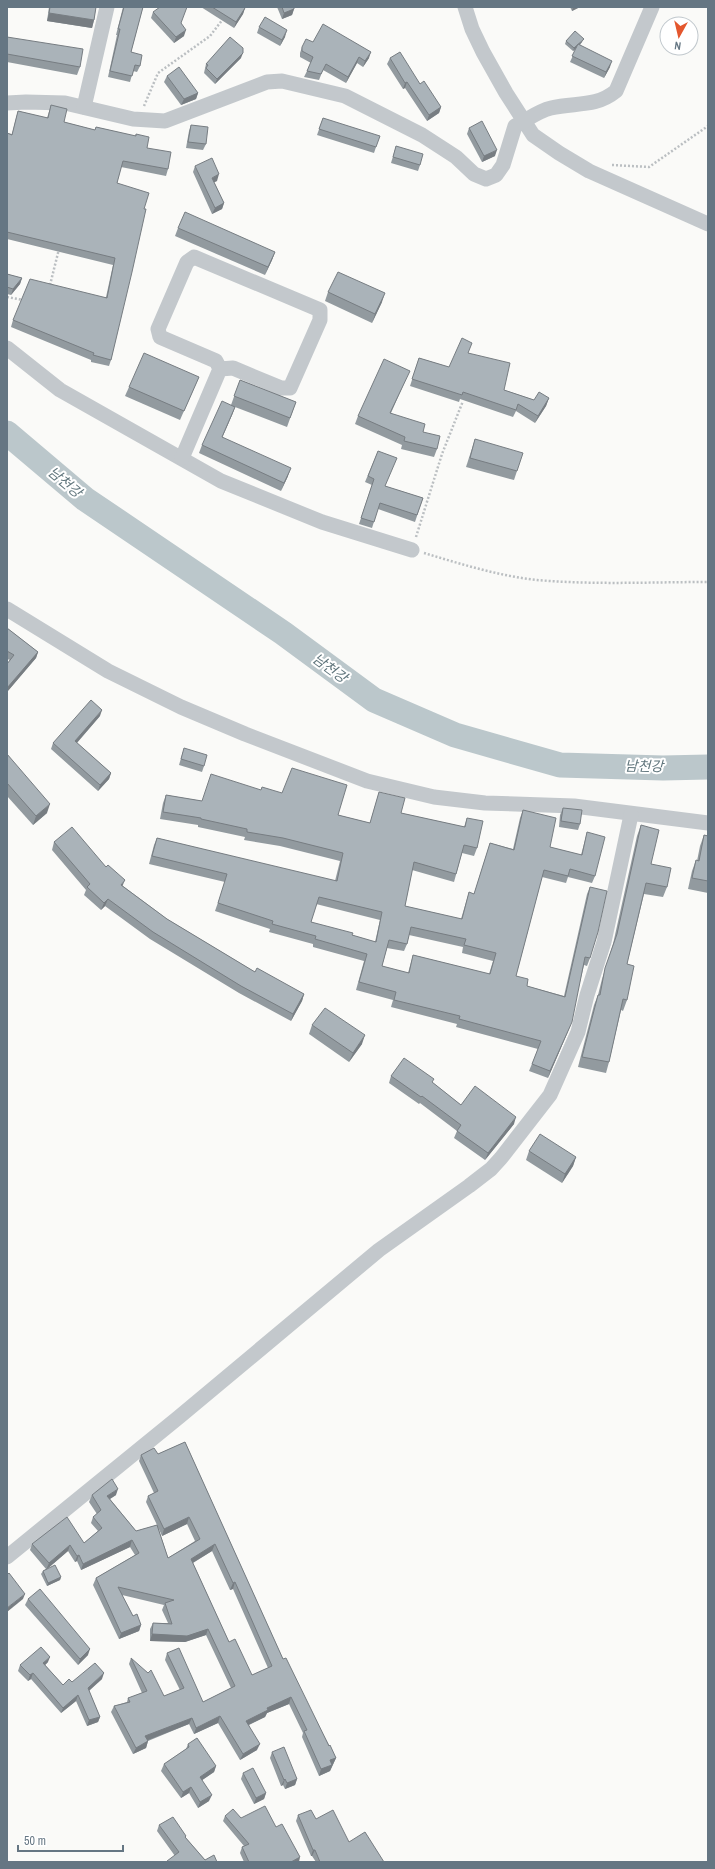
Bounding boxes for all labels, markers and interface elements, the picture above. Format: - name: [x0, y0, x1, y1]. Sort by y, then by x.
- north arrow: [659, 16, 699, 56]
- text: N: [673, 39, 682, 53]
- water label: 남천강: [44, 463, 87, 503]
- water label: 남천강: [309, 649, 353, 688]
- water label: 남천강: [625, 757, 666, 775]
- scale bar: [18, 1827, 123, 1853]
- text: 50 m: [24, 1833, 46, 1849]

